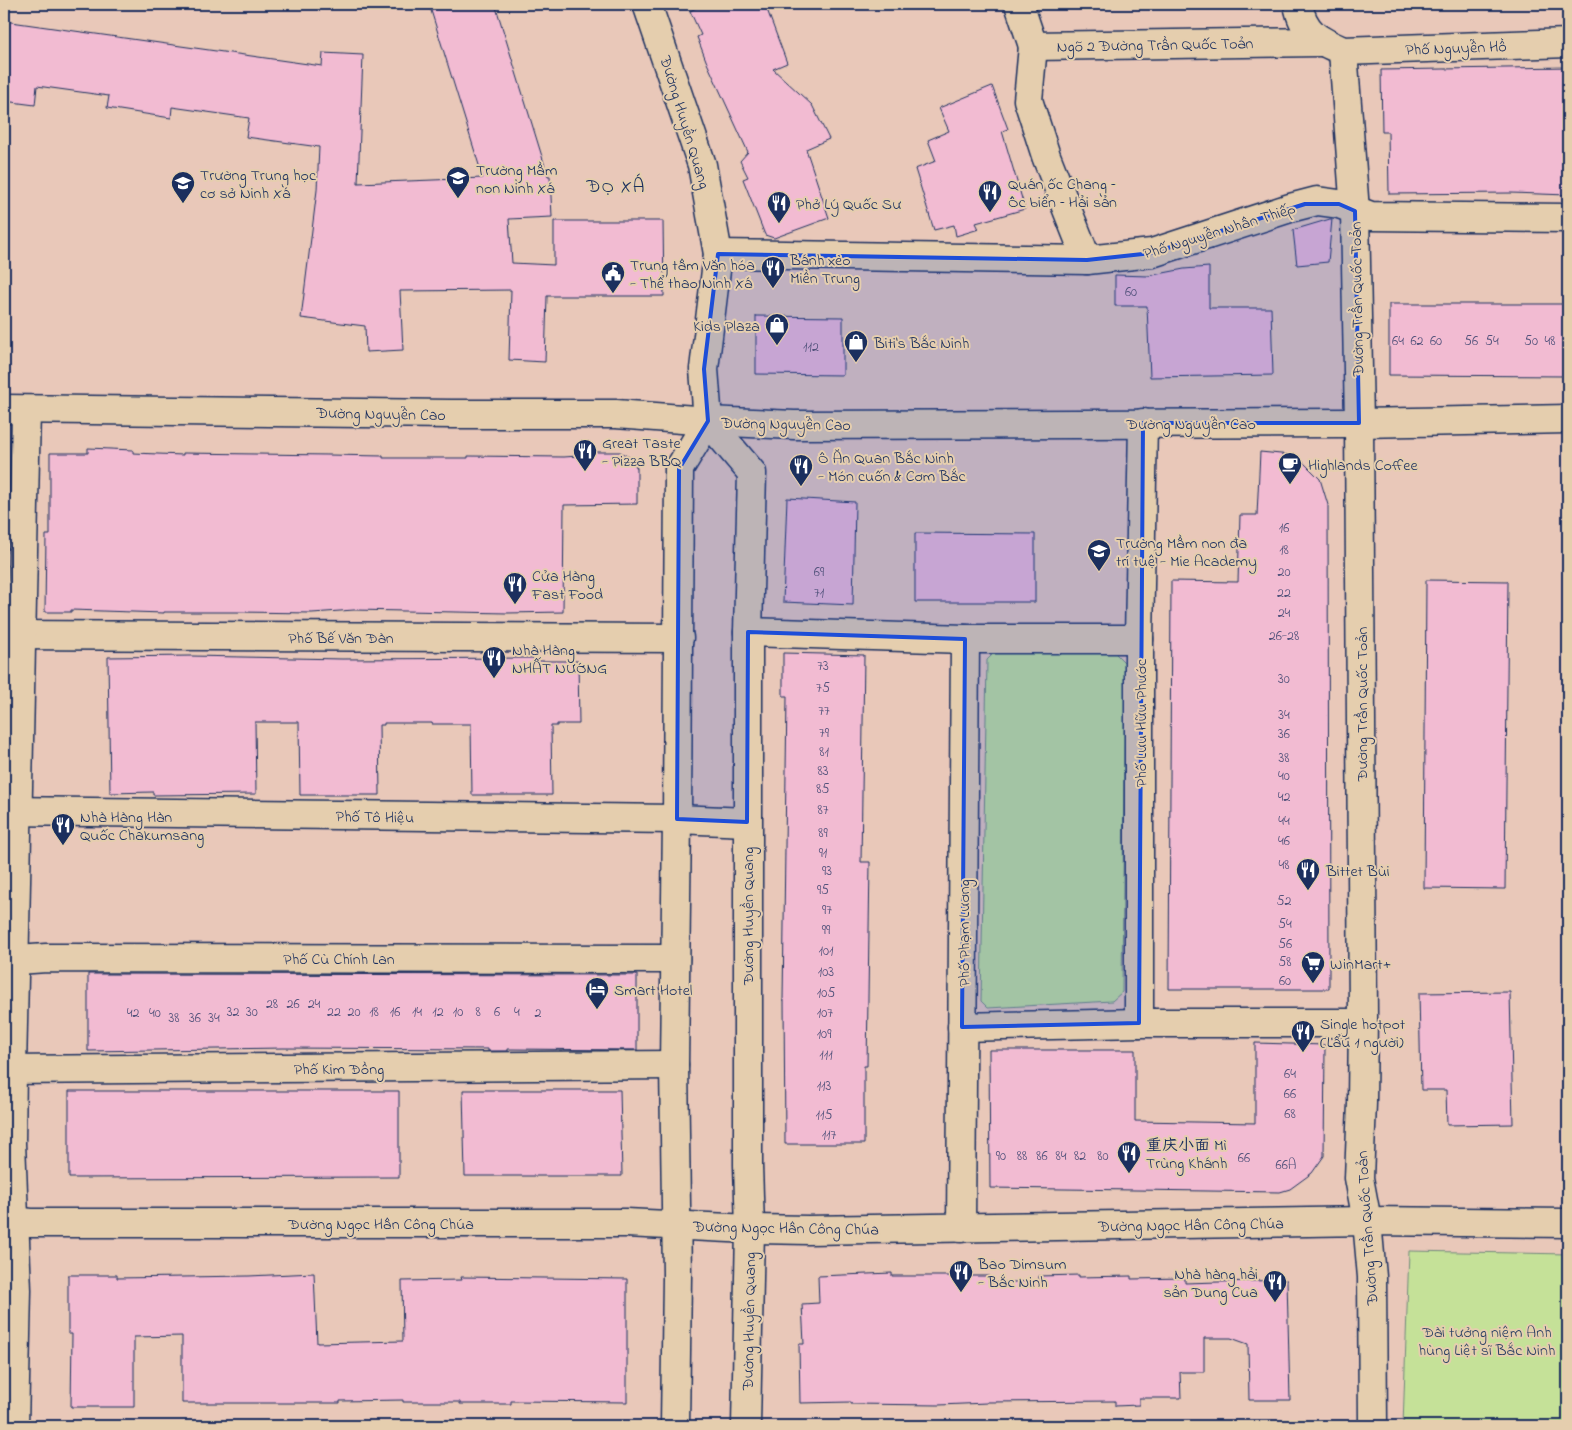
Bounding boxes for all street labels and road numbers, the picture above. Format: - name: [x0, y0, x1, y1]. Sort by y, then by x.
- street label: Ngõ 2 Đường Trần Quốc Toản: [1056, 32, 1254, 60]
- street label: Phố Nguyễn Hồ: [1405, 35, 1507, 63]
- street label: Đường Huyền Quang: [652, 52, 716, 192]
- street label: Phố Nguyễn Nhân Thiếp: [1140, 197, 1299, 267]
- street label: Đường Trần Quốc Toản: [1345, 221, 1371, 377]
- street label: Đường Nguyễn Cao: [315, 402, 446, 428]
- street label: Đường Nguyễn Cao: [720, 412, 851, 438]
- street label: Đường Nguyễn Cao: [1125, 413, 1256, 437]
- street label: Phố Bế Văn Đàn: [288, 627, 394, 651]
- street label: Đường Trần Quốc Toản: [1351, 627, 1375, 782]
- street label: Phố Lưu Hữu Phước: [1130, 658, 1154, 787]
- street label: Phố Tô Hiệu: [335, 805, 414, 831]
- street label: Đường Huyền Quang: [737, 847, 761, 986]
- street label: Phố Phạm Lương: [953, 879, 977, 987]
- street label: Phố Cù Chính Lan: [283, 948, 395, 972]
- street label: Phố Kim Đồng: [294, 1058, 384, 1082]
- street label: Đường Trần Quốc Toản: [1351, 1150, 1385, 1307]
- street label: Đường Ngọc Hân Công Chúa: [1097, 1212, 1284, 1240]
- street label: Đường Ngọc Hân Công Chúa: [287, 1213, 474, 1237]
- street label: Đường Ngọc Hân Công Chúa: [692, 1215, 879, 1243]
- street label: Đường Huyền Quang: [737, 1252, 763, 1391]

